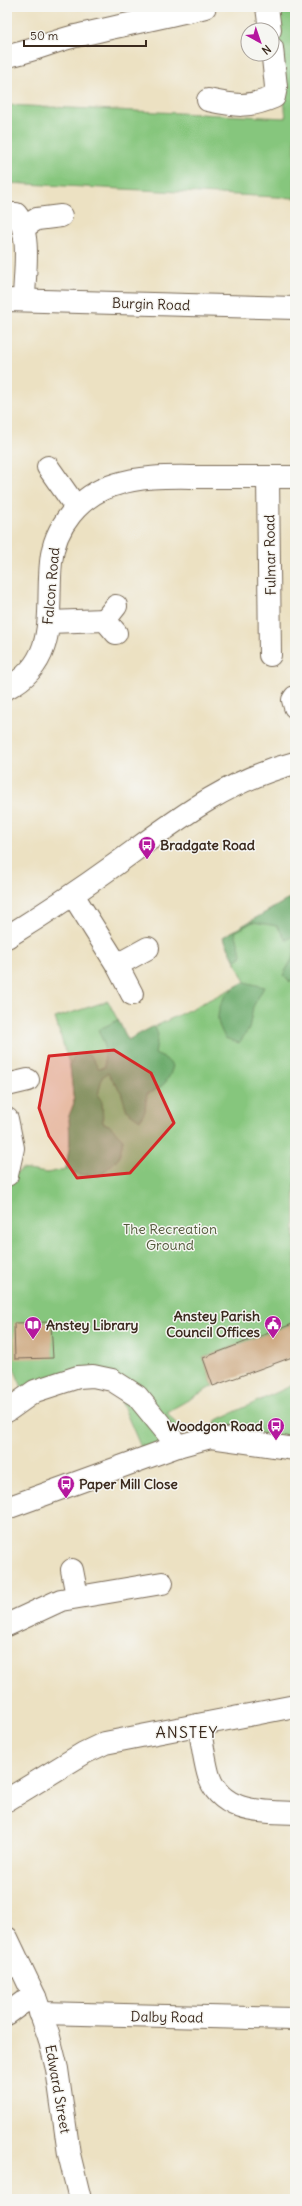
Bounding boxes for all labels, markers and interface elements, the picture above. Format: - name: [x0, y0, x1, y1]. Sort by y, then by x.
- scale bar: [24, 22, 146, 48]
- north arrow: [240, 22, 280, 62]
- text: 50 m: [30, 28, 59, 43]
- text: N: [259, 42, 274, 57]
- street label: Burgin Road: [112, 294, 190, 314]
- street label: Fulmar Road: [260, 514, 280, 596]
- street label: Falcon Road: [39, 547, 63, 625]
- bus stop icon: Bradgate Road: [137, 835, 157, 860]
- place label: Bradgate Road: [160, 836, 256, 854]
- park label: The Recreation Ground: [123, 1220, 217, 1254]
- place label: Anstey Parish Council Offices: [166, 1307, 261, 1341]
- public building icon: Anstey Parish Council Offices: [263, 1314, 283, 1339]
- library icon: Anstey Library: [23, 1315, 43, 1340]
- place label: Anstey Library: [46, 1316, 139, 1334]
- bus stop icon: Woodgon Road: [266, 1416, 286, 1441]
- place label: Woodgon Road: [167, 1417, 264, 1435]
- bus stop icon: Paper Mill Close: [56, 1474, 76, 1499]
- place label: Paper Mill Close: [79, 1475, 178, 1493]
- district label: ANSTEY: [156, 1722, 218, 1742]
- street label: Dalby Road: [130, 2007, 204, 2027]
- street label: Edward Street: [41, 2043, 75, 2135]

